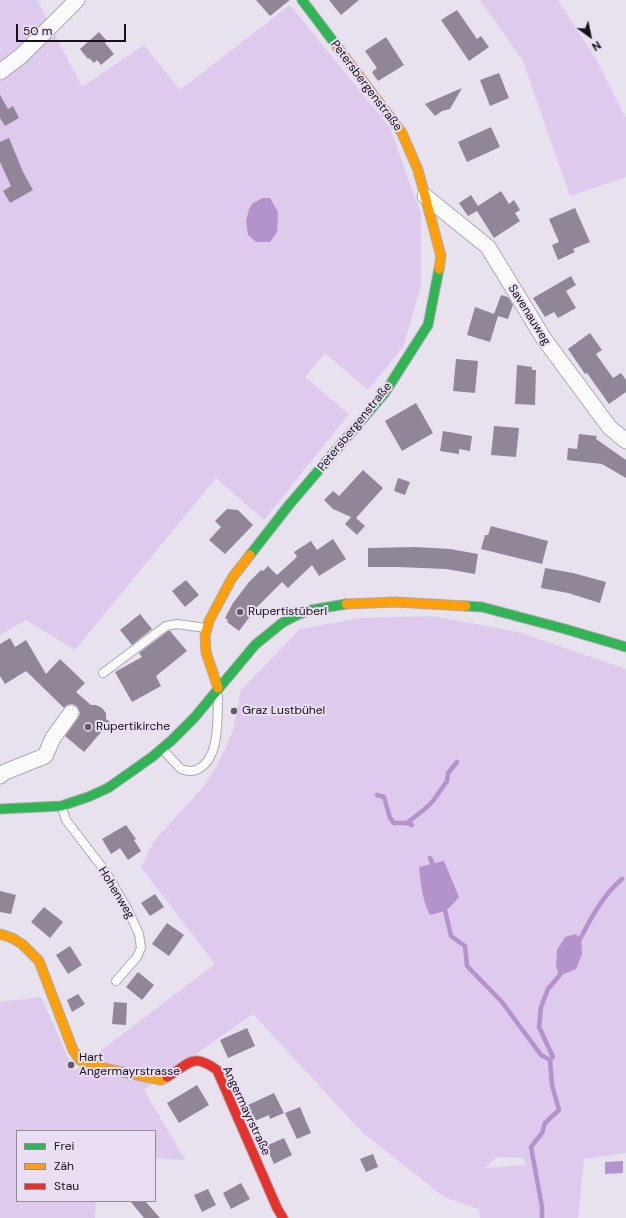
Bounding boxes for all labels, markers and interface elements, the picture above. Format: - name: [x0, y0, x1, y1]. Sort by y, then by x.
- scale bar: [18, 16, 128, 42]
- north arrow: [570, 16, 610, 56]
- text: 50 m: [23, 23, 52, 39]
- street label: Petersbergenstraße: [327, 38, 405, 134]
- text: N: [589, 38, 604, 54]
- street label: Savenauweg: [505, 282, 553, 348]
- street label: Petersbergenstraße: [315, 380, 395, 474]
- place label: Rupertistüberl: [248, 605, 327, 619]
- marker: Rupertistüberl: [235, 607, 245, 617]
- place label: Graz Lustbühel: [242, 704, 325, 718]
- marker: Graz Lustbühel: [229, 706, 239, 716]
- place label: Rupertikirche: [96, 720, 170, 734]
- marker: Rupertikirche: [83, 722, 93, 732]
- street label: Hohenweg: [95, 864, 137, 922]
- place label: Hart Angermayrstrasse: [79, 1051, 180, 1079]
- marker: Hart Angermayrstrasse: [66, 1060, 76, 1070]
- street label: Angermayrstraße: [219, 1064, 273, 1158]
- legend: [16, 1130, 156, 1202]
- text: Frei: [54, 1138, 74, 1154]
- text: Zäh: [54, 1158, 74, 1174]
- text: Stau: [54, 1178, 79, 1194]

